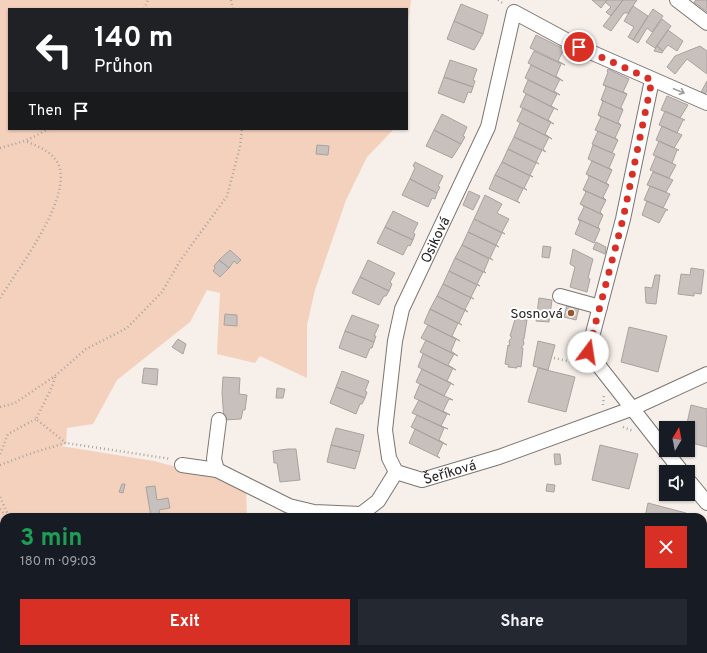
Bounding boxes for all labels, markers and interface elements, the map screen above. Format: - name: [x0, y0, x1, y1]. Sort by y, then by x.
- text: 140 m: [94, 21, 173, 57]
- icon: left: [28, 24, 80, 76]
- pin: [562, 30, 596, 64]
- icon: arrive: [568, 36, 590, 58]
- text: Průhon: [94, 56, 153, 79]
- one-way arrow: [673, 88, 685, 95]
- icon: arrive: [70, 100, 92, 122]
- text: Then: [28, 102, 62, 121]
- street label: Osiková: [418, 214, 454, 266]
- place label: Sosnová: [510, 306, 563, 323]
- marker: Sosnová: [566, 308, 576, 318]
- position arrow: [567, 331, 609, 373]
- north arrow: [659, 421, 695, 457]
- map controls: [659, 421, 695, 501]
- street label: Šeříková: [421, 457, 478, 489]
- button: sound: [659, 465, 695, 501]
- text: 3 min: [20, 524, 82, 554]
- button: close: [645, 526, 687, 568]
- text: 180 m · 09:03: [20, 554, 96, 570]
- button: Exit: [20, 599, 350, 645]
- button: Share: [358, 599, 687, 645]

